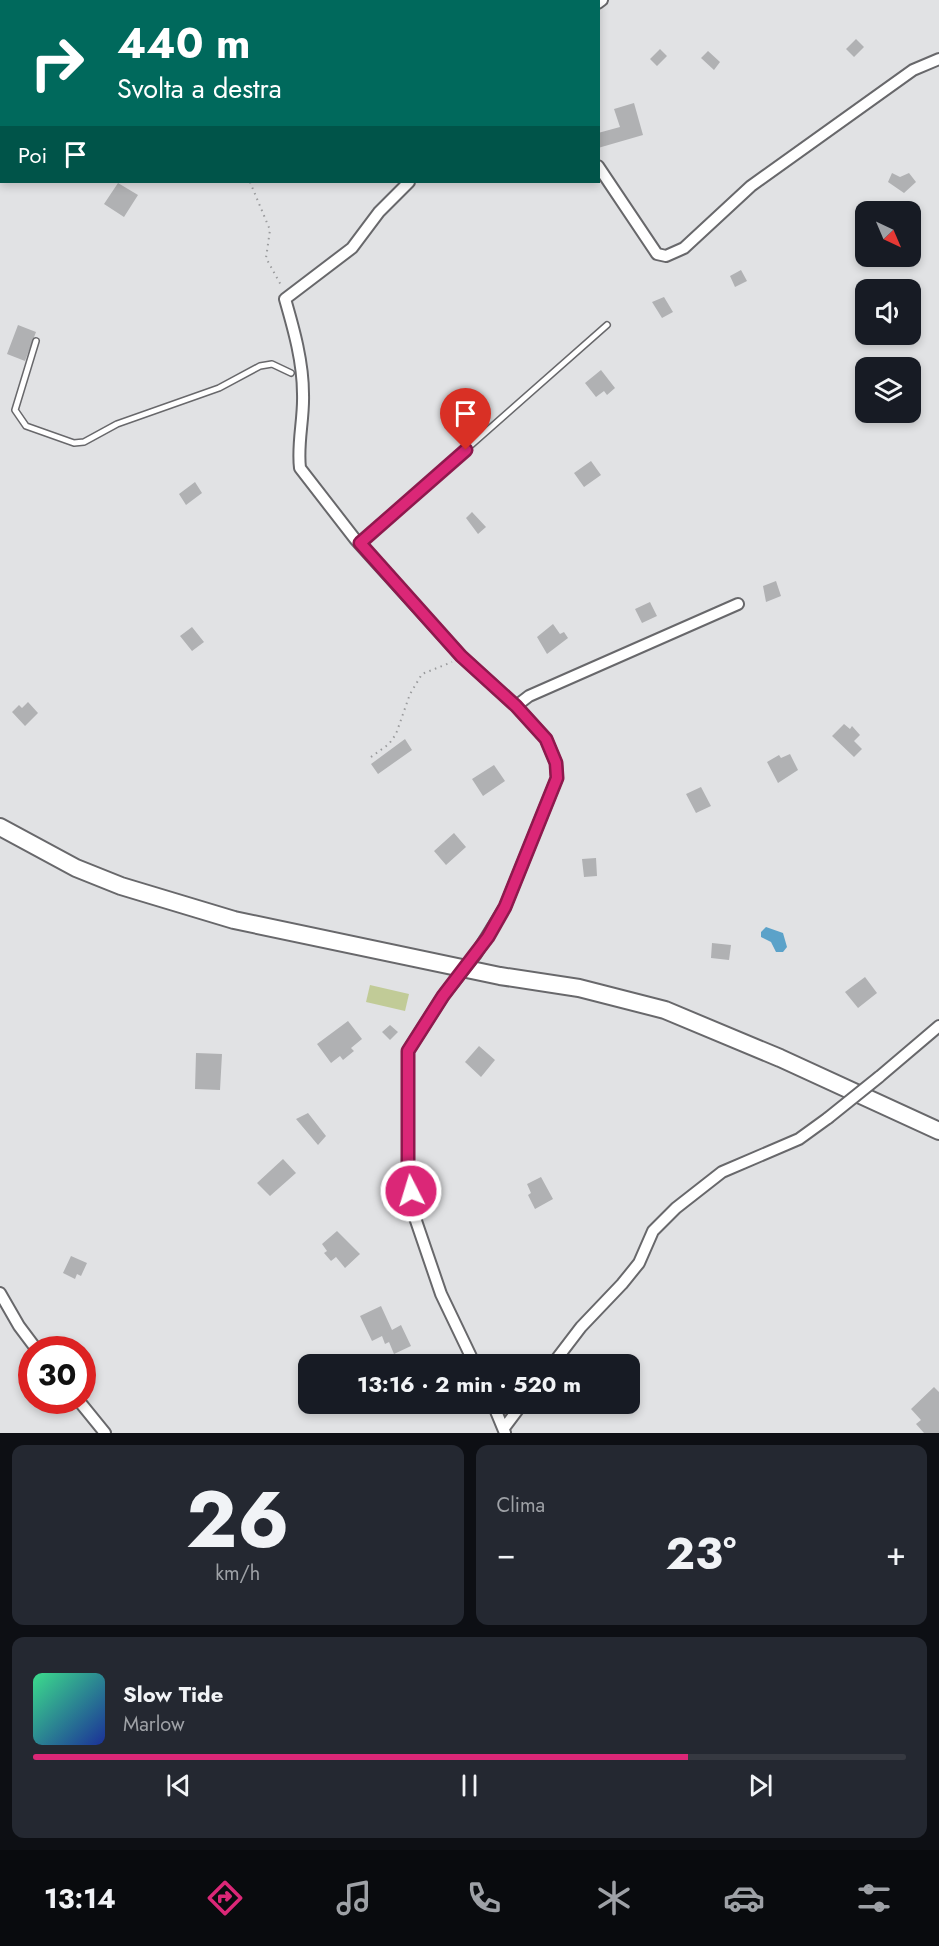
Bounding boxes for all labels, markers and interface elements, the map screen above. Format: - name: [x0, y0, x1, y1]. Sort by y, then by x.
- text: 440 m: [117, 13, 250, 74]
- icon: right: [18, 24, 96, 102]
- text: Svolta a destra: [117, 69, 282, 108]
- icon: arrive: [59, 138, 92, 171]
- text: Poi: [18, 139, 47, 171]
- north arrow: [855, 201, 921, 267]
- map controls: [855, 201, 921, 423]
- button: sound: [855, 279, 921, 345]
- button: layers: [855, 357, 921, 423]
- pin: [440, 388, 491, 450]
- icon: arrive: [449, 397, 482, 430]
- position arrow: [379, 1159, 443, 1223]
- speed limit sign: 30: [18, 1336, 96, 1414]
- text: 13:16 · 2 min · 520 m: [357, 1368, 581, 1400]
- text: 26: [186, 1464, 289, 1576]
- text: Clima: [497, 1491, 545, 1520]
- text: 23°: [665, 1521, 736, 1586]
- text: −: [497, 1530, 516, 1577]
- text: +: [886, 1530, 906, 1577]
- text: km/h: [215, 1559, 260, 1588]
- text: Slow Tide: [123, 1678, 223, 1710]
- text: Marlow: [123, 1710, 185, 1739]
- icon: previous: [162, 1769, 195, 1802]
- icon: pause: [453, 1769, 486, 1802]
- icon: next: [744, 1769, 777, 1802]
- icon: directions: [204, 1877, 246, 1919]
- icon: music: [333, 1877, 375, 1919]
- icon: phone: [463, 1877, 505, 1919]
- icon: climate: [593, 1877, 635, 1919]
- icon: car: [723, 1877, 765, 1919]
- icon: filters: [853, 1877, 895, 1919]
- text: 13:14: [44, 1879, 116, 1918]

